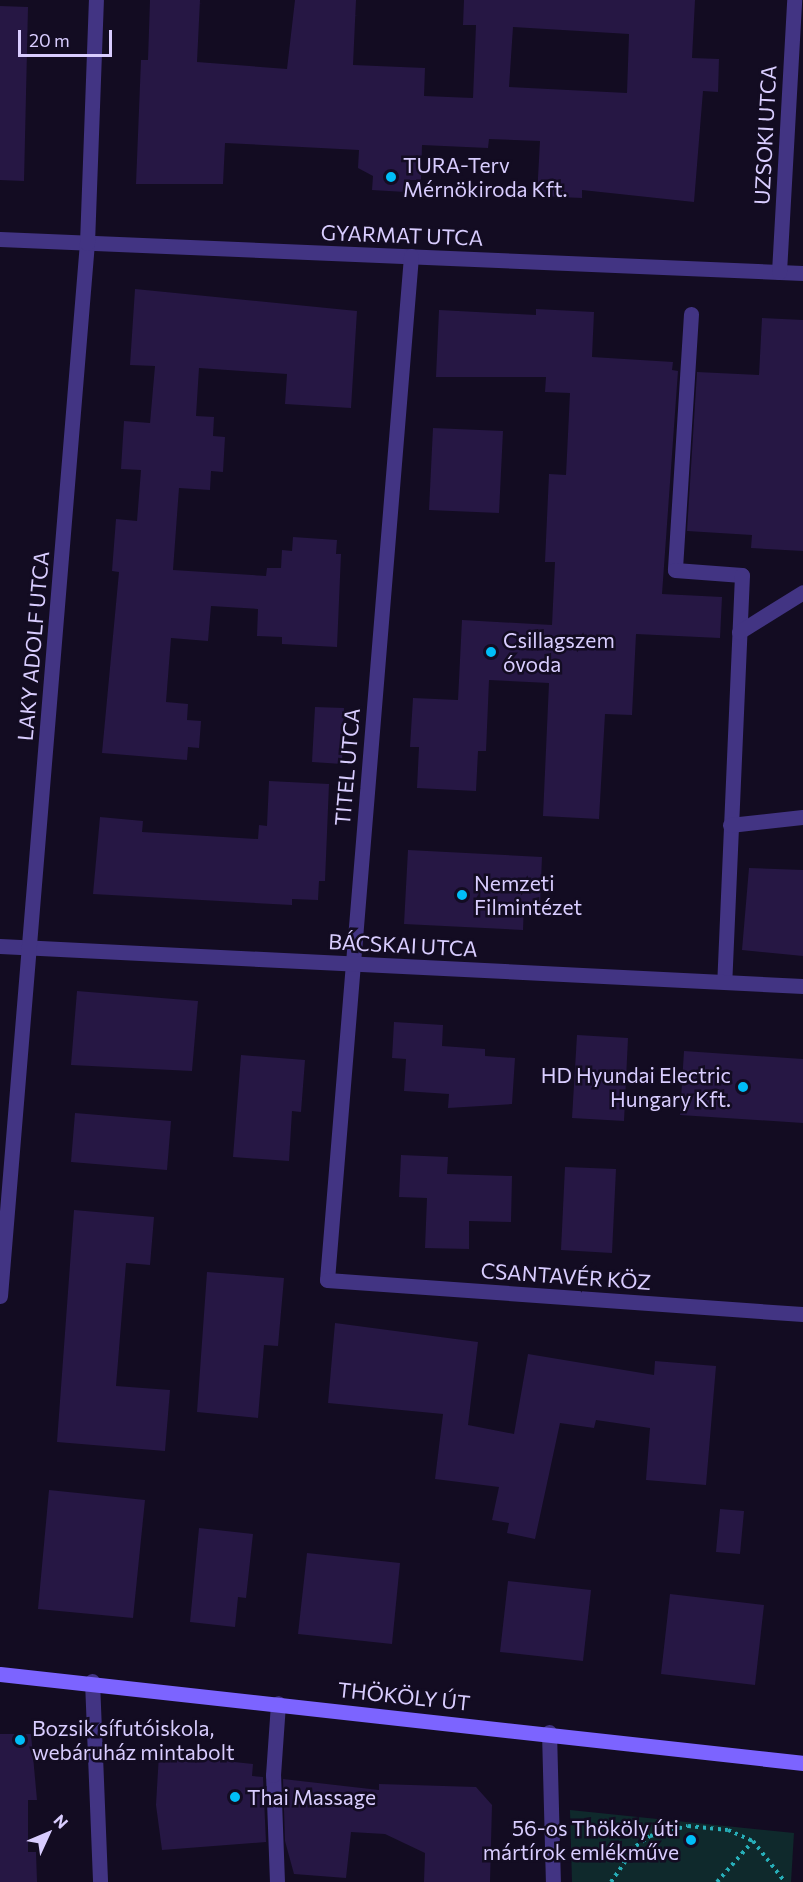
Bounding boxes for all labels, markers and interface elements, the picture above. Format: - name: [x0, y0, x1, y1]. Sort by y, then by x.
- scale bar: [21, 18, 116, 56]
- text: 20 m: [29, 29, 70, 51]
- street label: UZSOKI UTCA: [749, 64, 781, 206]
- place label: TURA-Terv Mérnökiroda Kft.: [403, 152, 568, 202]
- marker: TURA-Terv Mérnökiroda Kft.: [384, 170, 398, 184]
- street label: GYARMAT UTCA: [320, 220, 484, 250]
- street label: LAKY ADOLF UTCA: [12, 550, 54, 742]
- place label: Csillagszem óvoda: [503, 627, 615, 677]
- marker: Csillagszem óvoda: [484, 645, 498, 659]
- street label: TITEL UTCA: [329, 707, 365, 827]
- place label: Nemzeti Filmintézet: [474, 870, 582, 920]
- marker: Nemzeti Filmintézet: [455, 888, 469, 902]
- street label: BÁCSKAI UTCA: [328, 929, 478, 961]
- place label: HD Hyundai Electric Hungary Kft.: [541, 1062, 731, 1112]
- marker: HD Hyundai Electric Hungary Kft.: [736, 1080, 750, 1094]
- street label: CSANTAVÉR KÖZ: [480, 1257, 652, 1295]
- street label: THÖKÖLY ÚT: [336, 1677, 472, 1715]
- place label: Bozsik sífutóiskola, webáruház mintabolt: [32, 1715, 235, 1765]
- marker: Bozsik sífutóiskola, webáruház mintabolt: [13, 1733, 27, 1747]
- place label: Thai Massage: [247, 1784, 376, 1810]
- marker: Thai Massage: [228, 1790, 242, 1804]
- north arrow: [18, 1804, 78, 1864]
- text: N: [50, 1810, 72, 1832]
- place label: 56-os Thököly úti mártírok emlékműve: [483, 1815, 679, 1865]
- marker: 56-os Thököly úti mártírok emlékműve: [684, 1833, 698, 1847]

